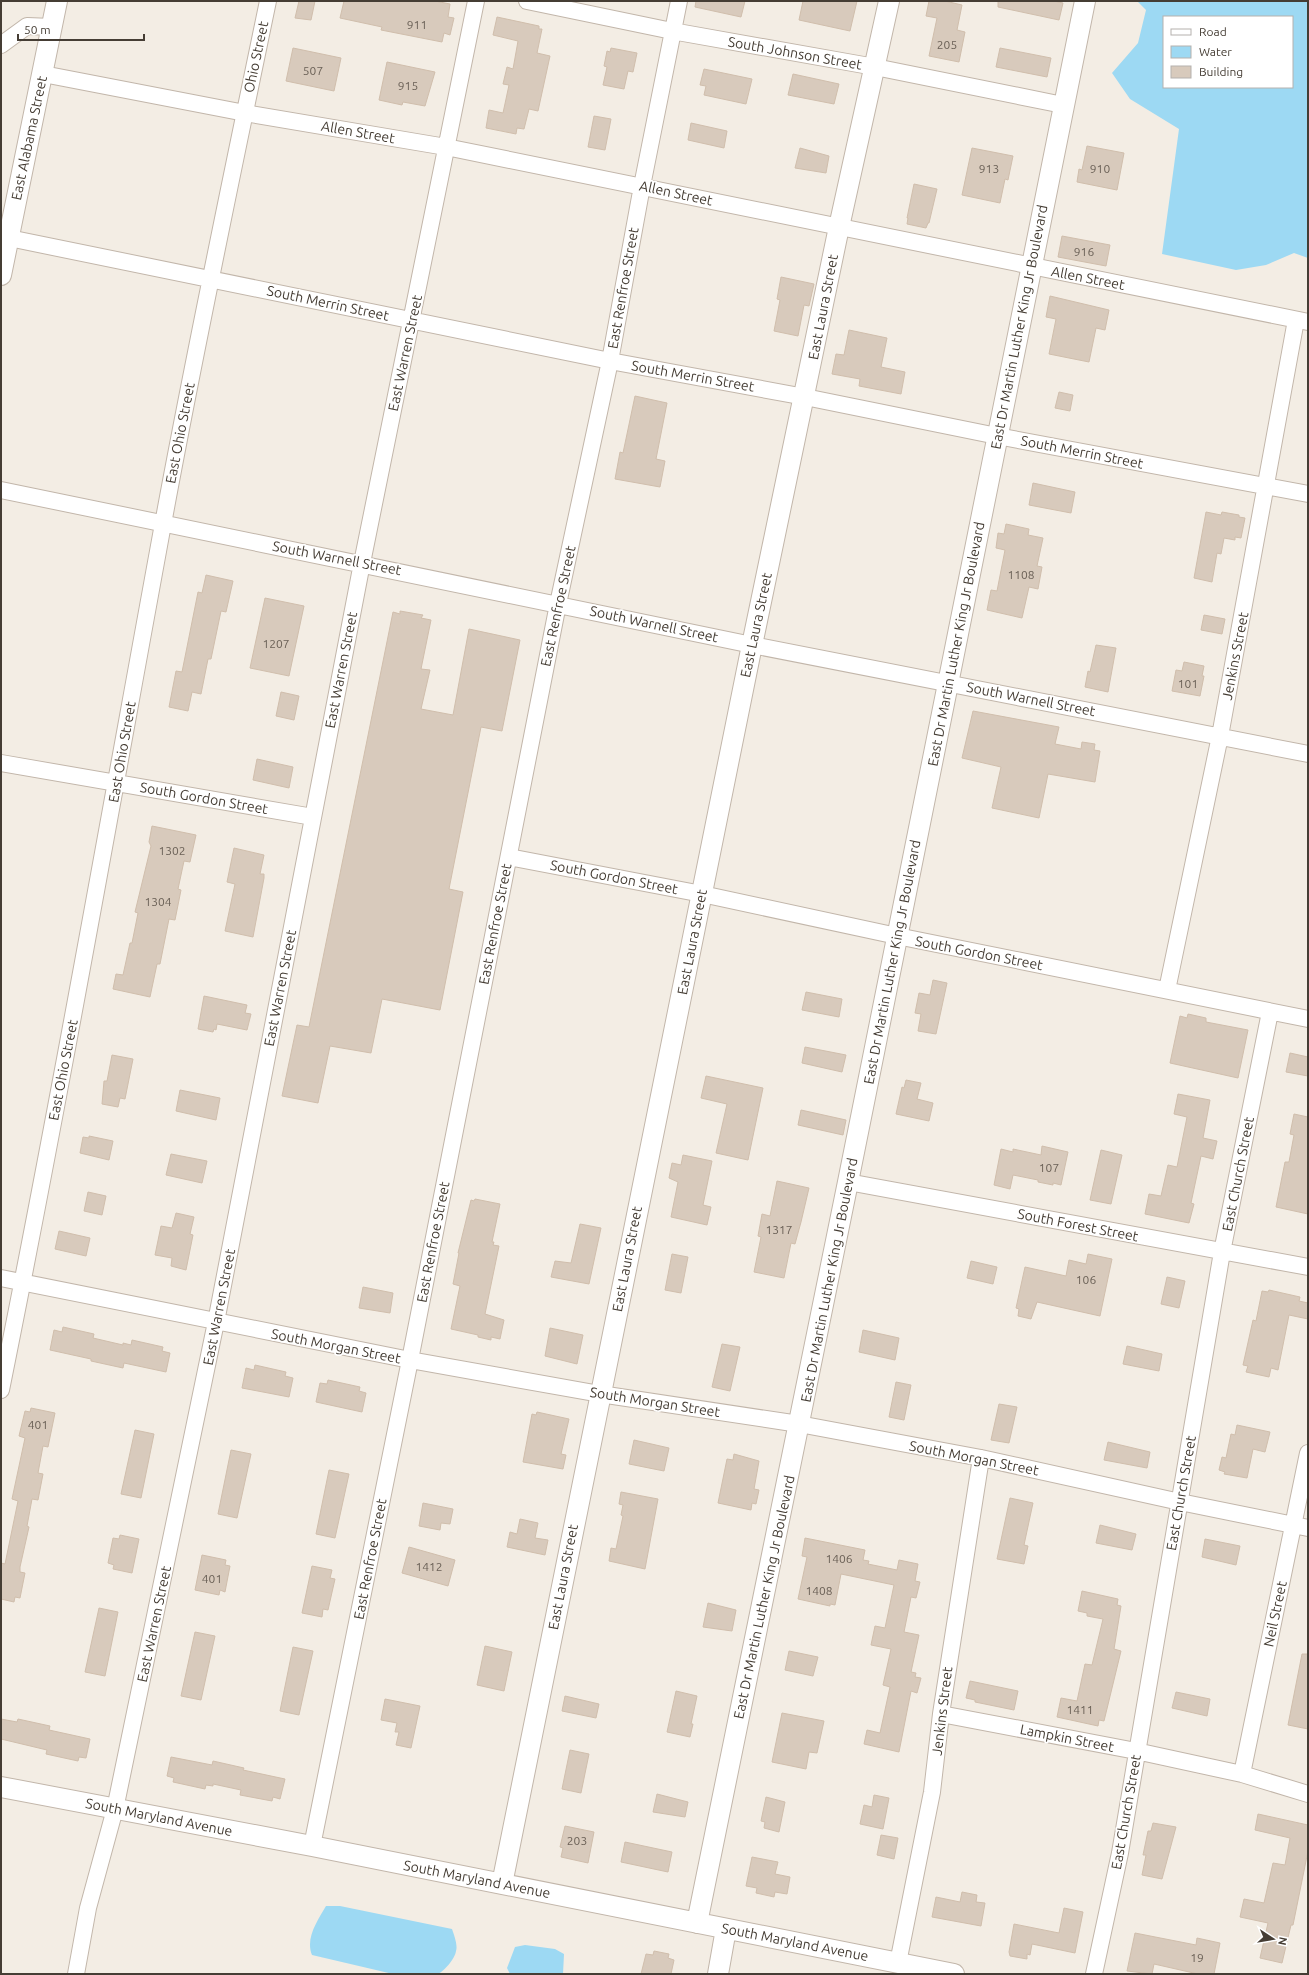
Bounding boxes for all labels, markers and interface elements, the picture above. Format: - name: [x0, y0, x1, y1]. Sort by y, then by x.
- scale bar: [18, 16, 144, 42]
- legend: [1163, 16, 1293, 88]
- house number: 911: [407, 18, 427, 31]
- street label: Ohio Street: [241, 19, 271, 94]
- text: 50 m: [24, 23, 51, 36]
- text: Road: [1199, 25, 1227, 38]
- street label: South Johnson Street: [727, 33, 864, 73]
- house number: 205: [937, 38, 957, 51]
- text: Water: [1199, 45, 1232, 58]
- house number: 507: [303, 64, 323, 77]
- text: Building: [1199, 65, 1243, 78]
- street label: East Alabama Street: [8, 74, 50, 202]
- house number: 915: [398, 79, 418, 92]
- street label: Allen Street: [320, 118, 397, 146]
- house number: 913: [979, 162, 999, 175]
- house number: 910: [1090, 162, 1110, 175]
- street label: Allen Street: [638, 177, 715, 209]
- street label: East Dr Martin Luther King Jr Boulevard: [987, 203, 1051, 451]
- street label: East Renfroe Street: [604, 226, 642, 350]
- house number: 916: [1074, 245, 1094, 258]
- street label: East Laura Street: [805, 253, 841, 361]
- street label: Allen Street: [1050, 263, 1127, 293]
- street label: South Merrin Street: [265, 282, 391, 324]
- street label: East Warren Street: [385, 293, 425, 413]
- street label: South Merrin Street: [630, 357, 756, 395]
- street label: East Ohio Street: [162, 381, 198, 485]
- street label: South Merrin Street: [1019, 432, 1145, 472]
- street label: East Dr Martin Luther King Jr Boulevard: [924, 520, 988, 768]
- street label: South Warnell Street: [271, 538, 403, 578]
- street label: East Renfroe Street: [537, 544, 579, 668]
- house number: 1108: [1007, 568, 1035, 581]
- street label: East Laura Street: [737, 571, 775, 679]
- street label: South Warnell Street: [588, 603, 720, 646]
- street label: East Warren Street: [322, 610, 360, 730]
- street label: Jenkins Street: [1219, 610, 1251, 701]
- house number: 1207: [262, 637, 290, 650]
- house number: 101: [1178, 677, 1198, 690]
- street label: South Warnell Street: [965, 679, 1097, 719]
- street label: East Ohio Street: [105, 700, 139, 804]
- street label: South Gordon Street: [139, 779, 270, 817]
- street label: East Dr Martin Luther King Jr Boulevard: [860, 838, 924, 1086]
- house number: 1302: [158, 844, 186, 857]
- street label: South Gordon Street: [549, 857, 680, 897]
- street label: East Renfroe Street: [475, 862, 515, 986]
- street label: East Laura Street: [674, 888, 710, 996]
- house number: 1304: [144, 895, 172, 908]
- street label: East Warren Street: [261, 928, 299, 1048]
- street label: South Gordon Street: [914, 933, 1045, 973]
- street label: East Ohio Street: [45, 1018, 81, 1122]
- street label: East Church Street: [1219, 1115, 1257, 1233]
- street label: East Dr Martin Luther King Jr Boulevard: [797, 1156, 861, 1404]
- house number: 107: [1039, 1161, 1059, 1174]
- street label: East Renfroe Street: [413, 1180, 453, 1304]
- street label: East Laura Street: [609, 1205, 645, 1313]
- street label: South Forest Street: [1016, 1205, 1140, 1245]
- house number: 1317: [765, 1223, 793, 1236]
- street label: East Warren Street: [200, 1247, 238, 1367]
- house number: 106: [1076, 1273, 1096, 1286]
- street label: South Morgan Street: [270, 1326, 403, 1366]
- street label: South Morgan Street: [589, 1384, 722, 1420]
- house number: 401: [28, 1418, 48, 1431]
- street label: East Church Street: [1163, 1434, 1199, 1552]
- street label: South Morgan Street: [908, 1438, 1041, 1478]
- street label: East Dr Martin Luther King Jr Boulevard: [730, 1474, 798, 1720]
- street label: East Renfroe Street: [350, 1497, 390, 1621]
- street label: East Laura Street: [545, 1523, 581, 1631]
- house number: 1406: [825, 1552, 853, 1565]
- house number: 1412: [415, 1560, 443, 1573]
- street label: East Warren Street: [134, 1564, 174, 1684]
- house number: 401: [202, 1572, 222, 1585]
- street label: Neil Street: [1260, 1579, 1290, 1648]
- house number: 1408: [805, 1584, 833, 1597]
- street label: Jenkins Street: [929, 1665, 955, 1756]
- house number: 1411: [1066, 1703, 1094, 1716]
- street label: Lampkin Street: [1019, 1721, 1116, 1755]
- street label: East Church Street: [1108, 1753, 1144, 1871]
- street label: South Maryland Avenue: [84, 1795, 234, 1839]
- house number: 203: [567, 1834, 587, 1847]
- street label: South Maryland Avenue: [402, 1857, 552, 1901]
- north arrow: [1253, 1919, 1293, 1959]
- street label: South Maryland Avenue: [720, 1920, 870, 1964]
- text: N: [1276, 1936, 1290, 1946]
- house number: 19: [1190, 1951, 1204, 1964]

